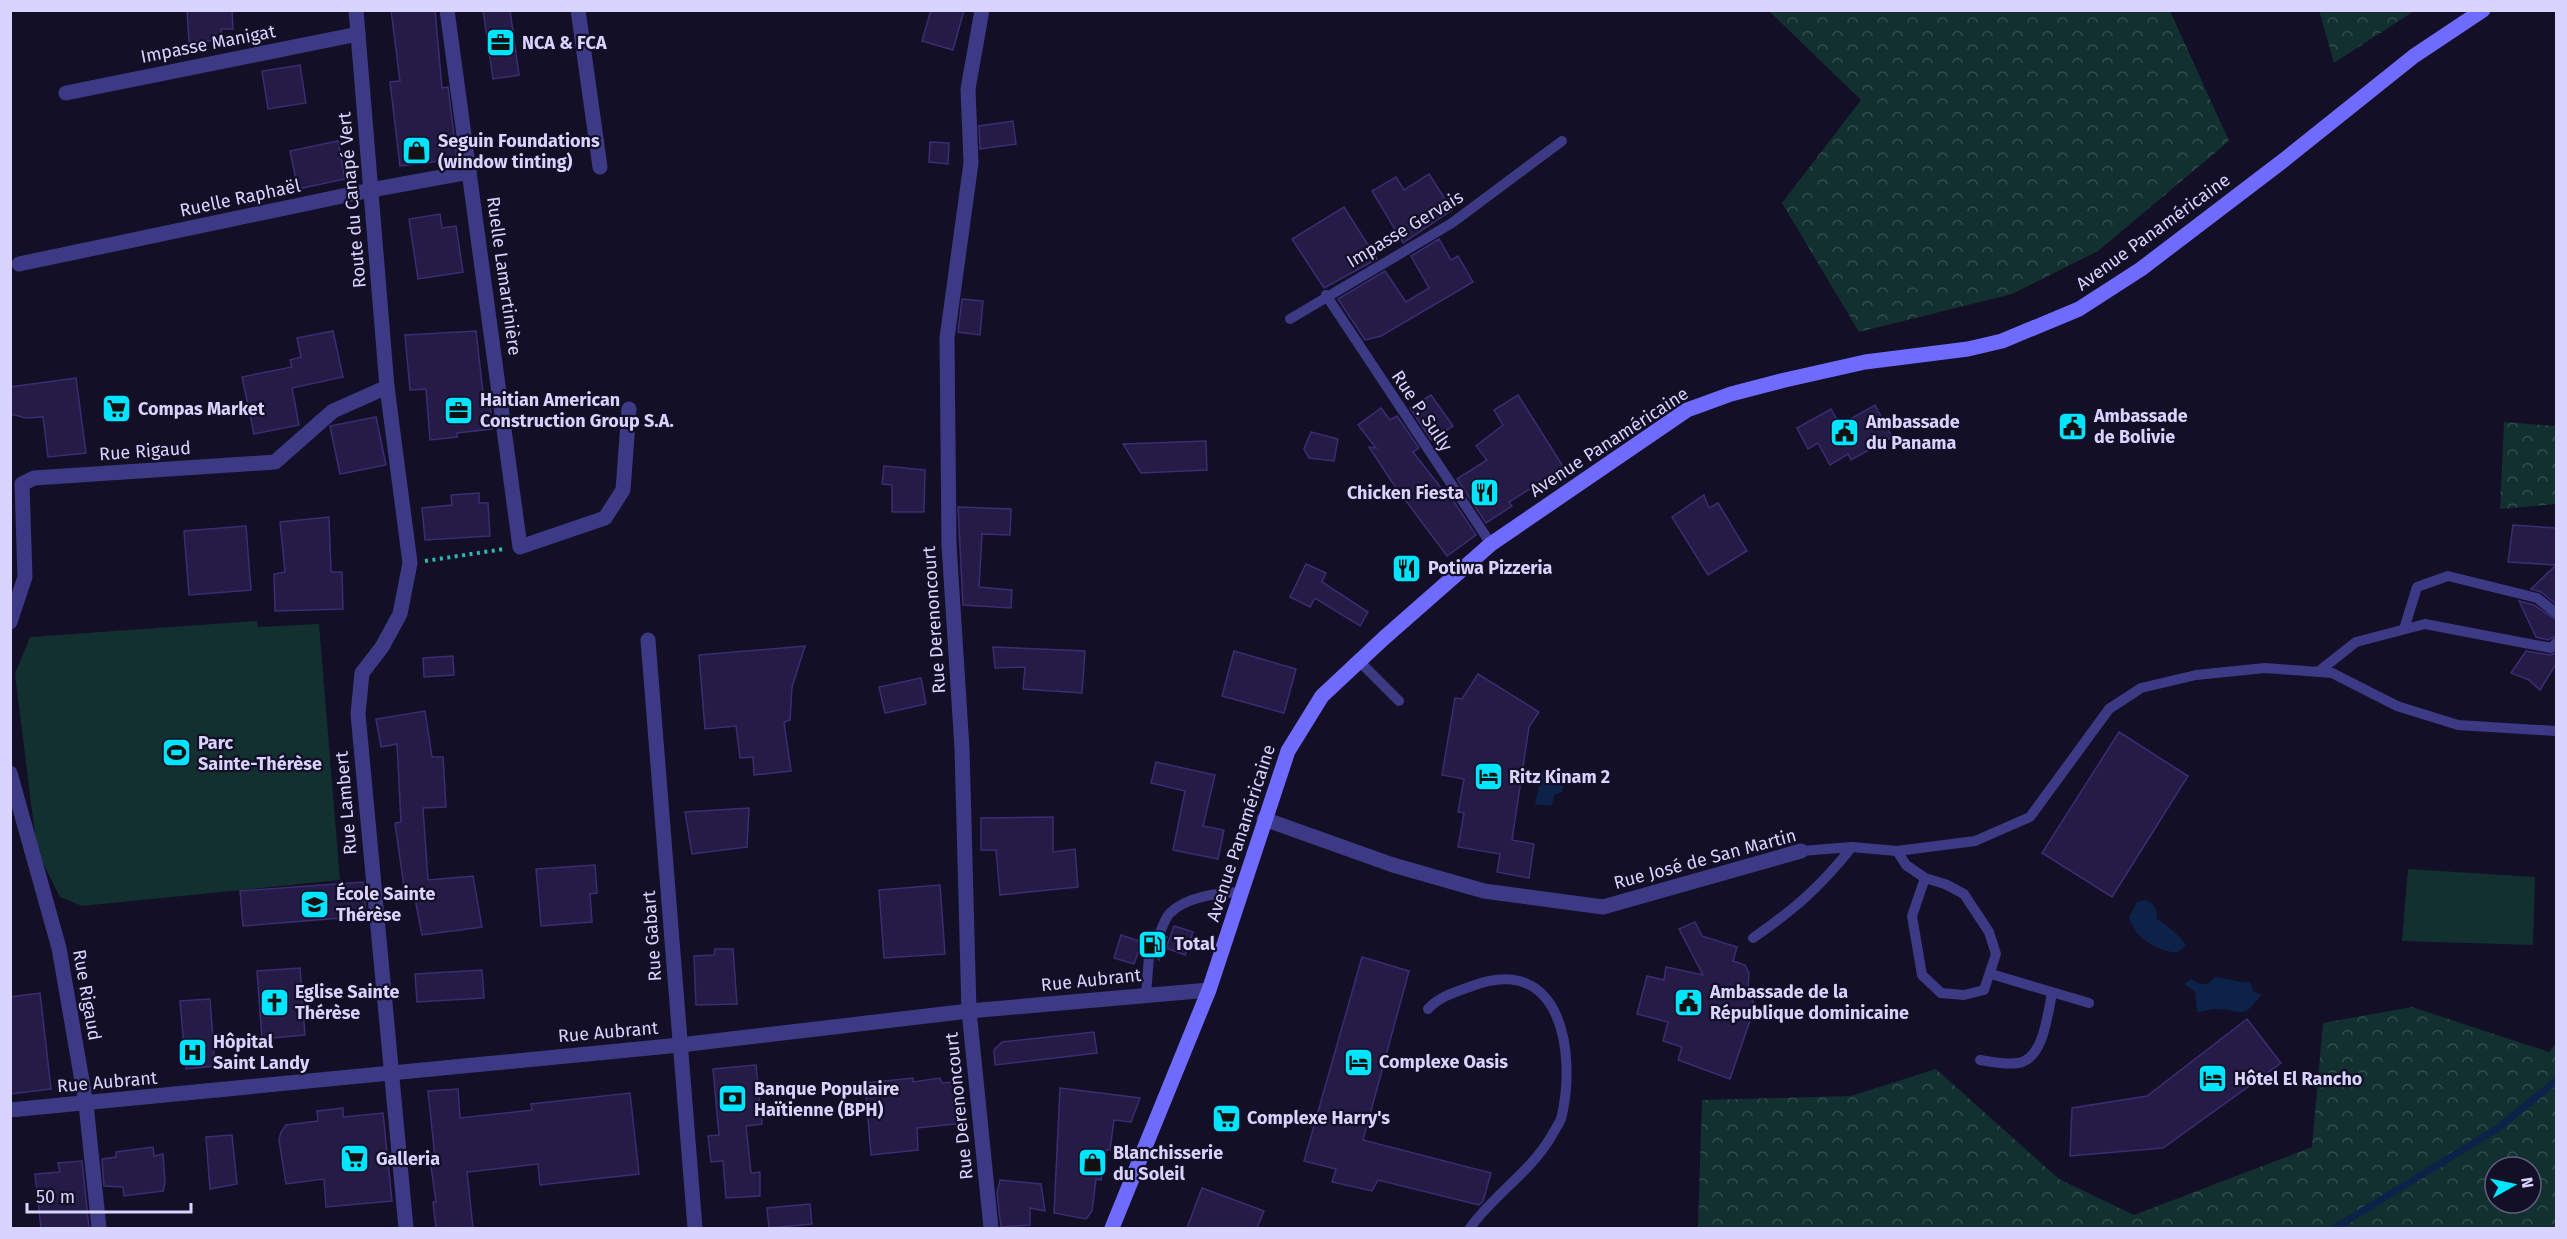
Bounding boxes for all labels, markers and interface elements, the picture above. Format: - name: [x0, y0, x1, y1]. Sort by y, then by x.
- street label: Impasse Manigat: [139, 20, 278, 68]
- office icon: NCA & FCA: [485, 27, 517, 59]
- place label: NCA & FCA: [522, 32, 607, 54]
- street label: Route du Canapé Vert: [333, 111, 371, 289]
- place label: Seguin Foundations (window tinting): [438, 130, 600, 173]
- shop icon: Seguin Foundations (window tinting): [401, 135, 433, 167]
- street label: Avenue Panaméricaine: [2072, 169, 2234, 295]
- street label: Ruelle Raphaël: [178, 174, 302, 222]
- street label: Impasse Gervais: [1343, 186, 1467, 272]
- street label: Ruelle Lamartinière: [482, 195, 526, 357]
- street label: Rue P. Sully: [1387, 366, 1457, 456]
- street label: Avenue Panaméricaine: [1525, 382, 1693, 502]
- place label: Haitian American Construction Group S.A.: [480, 389, 674, 432]
- supermarket icon: Compas Market: [101, 393, 133, 425]
- office icon: Haitian American Construction Group S.A.: [443, 394, 475, 426]
- place label: Compas Market: [138, 398, 266, 420]
- place label: Ambassade de Bolivie: [2093, 405, 2188, 448]
- public building icon: Ambassade de Bolivie: [2057, 410, 2089, 442]
- place label: Ambassade du Panama: [1865, 411, 1960, 454]
- public building icon: Ambassade du Panama: [1829, 416, 1861, 448]
- street label: Rue Rigaud: [98, 437, 192, 465]
- restaurant icon: Chicken Fiesta: [1469, 477, 1501, 509]
- place label: Chicken Fiesta: [1347, 482, 1464, 504]
- street label: Rue Derenoncourt: [918, 545, 950, 695]
- restaurant icon: Potiwa Pizzeria: [1391, 552, 1423, 584]
- place label: Potiwa Pizzeria: [1428, 557, 1553, 579]
- place label: Parc Sainte-Thérèse: [198, 732, 322, 775]
- sports icon: Parc Sainte-Thérèse: [161, 737, 193, 769]
- street label: Avenue Panaméricaine: [1202, 742, 1280, 924]
- street label: Rue Lambert: [330, 750, 361, 856]
- hotel icon: Ritz Kinam 2: [1472, 761, 1504, 793]
- place label: Ritz Kinam 2: [1509, 766, 1610, 788]
- street label: Rue José de San Martin: [1611, 824, 1799, 894]
- place label: École Sainte Thérèse: [336, 882, 436, 926]
- school or university icon: École Sainte Thérèse: [299, 888, 331, 920]
- street label: Rue Gabart: [638, 889, 666, 982]
- fuel station icon: Total: [1137, 928, 1169, 960]
- place label: Total: [1174, 933, 1216, 955]
- street label: Rue Rigaud: [68, 948, 106, 1042]
- street label: Rue Aubrant: [1040, 964, 1143, 996]
- place label: Eglise Sainte Thérèse: [295, 981, 400, 1024]
- place label: Ambassade de la République dominicaine: [1709, 981, 1909, 1024]
- church icon: Eglise Sainte Thérèse: [258, 986, 290, 1018]
- public building icon: Ambassade de la République dominicaine: [1673, 986, 1705, 1018]
- street label: Rue Aubrant: [557, 1017, 660, 1047]
- place label: Hôpital Saint Landy: [213, 1031, 310, 1074]
- street label: Rue Derenoncourt: [940, 1031, 978, 1181]
- hospital icon: Hôpital Saint Landy: [176, 1036, 208, 1068]
- hotel icon: Complexe Oasis: [1342, 1046, 1374, 1078]
- place label: Complexe Oasis: [1379, 1051, 1508, 1073]
- hotel icon: Hôtel El Rancho: [2197, 1063, 2229, 1095]
- street label: Rue Aubrant: [56, 1067, 159, 1097]
- place label: Hôtel El Rancho: [2234, 1068, 2362, 1090]
- place label: Banque Populaire Haïtienne (BPH): [754, 1078, 899, 1121]
- bank icon: Banque Populaire Haïtienne (BPH): [717, 1083, 749, 1115]
- supermarket icon: Complexe Harry's: [1210, 1102, 1242, 1134]
- place label: Complexe Harry's: [1247, 1107, 1390, 1129]
- place label: Blanchisserie du Soleil: [1113, 1142, 1223, 1185]
- supermarket icon: Galleria: [339, 1143, 371, 1175]
- shop icon: Blanchisserie du Soleil: [1076, 1147, 1108, 1179]
- place label: Galleria: [376, 1148, 440, 1170]
- north arrow: [2483, 1155, 2543, 1215]
- scale bar: [27, 1176, 190, 1214]
- text: N: [2517, 1176, 2538, 1189]
- text: 50 m: [36, 1186, 75, 1208]

